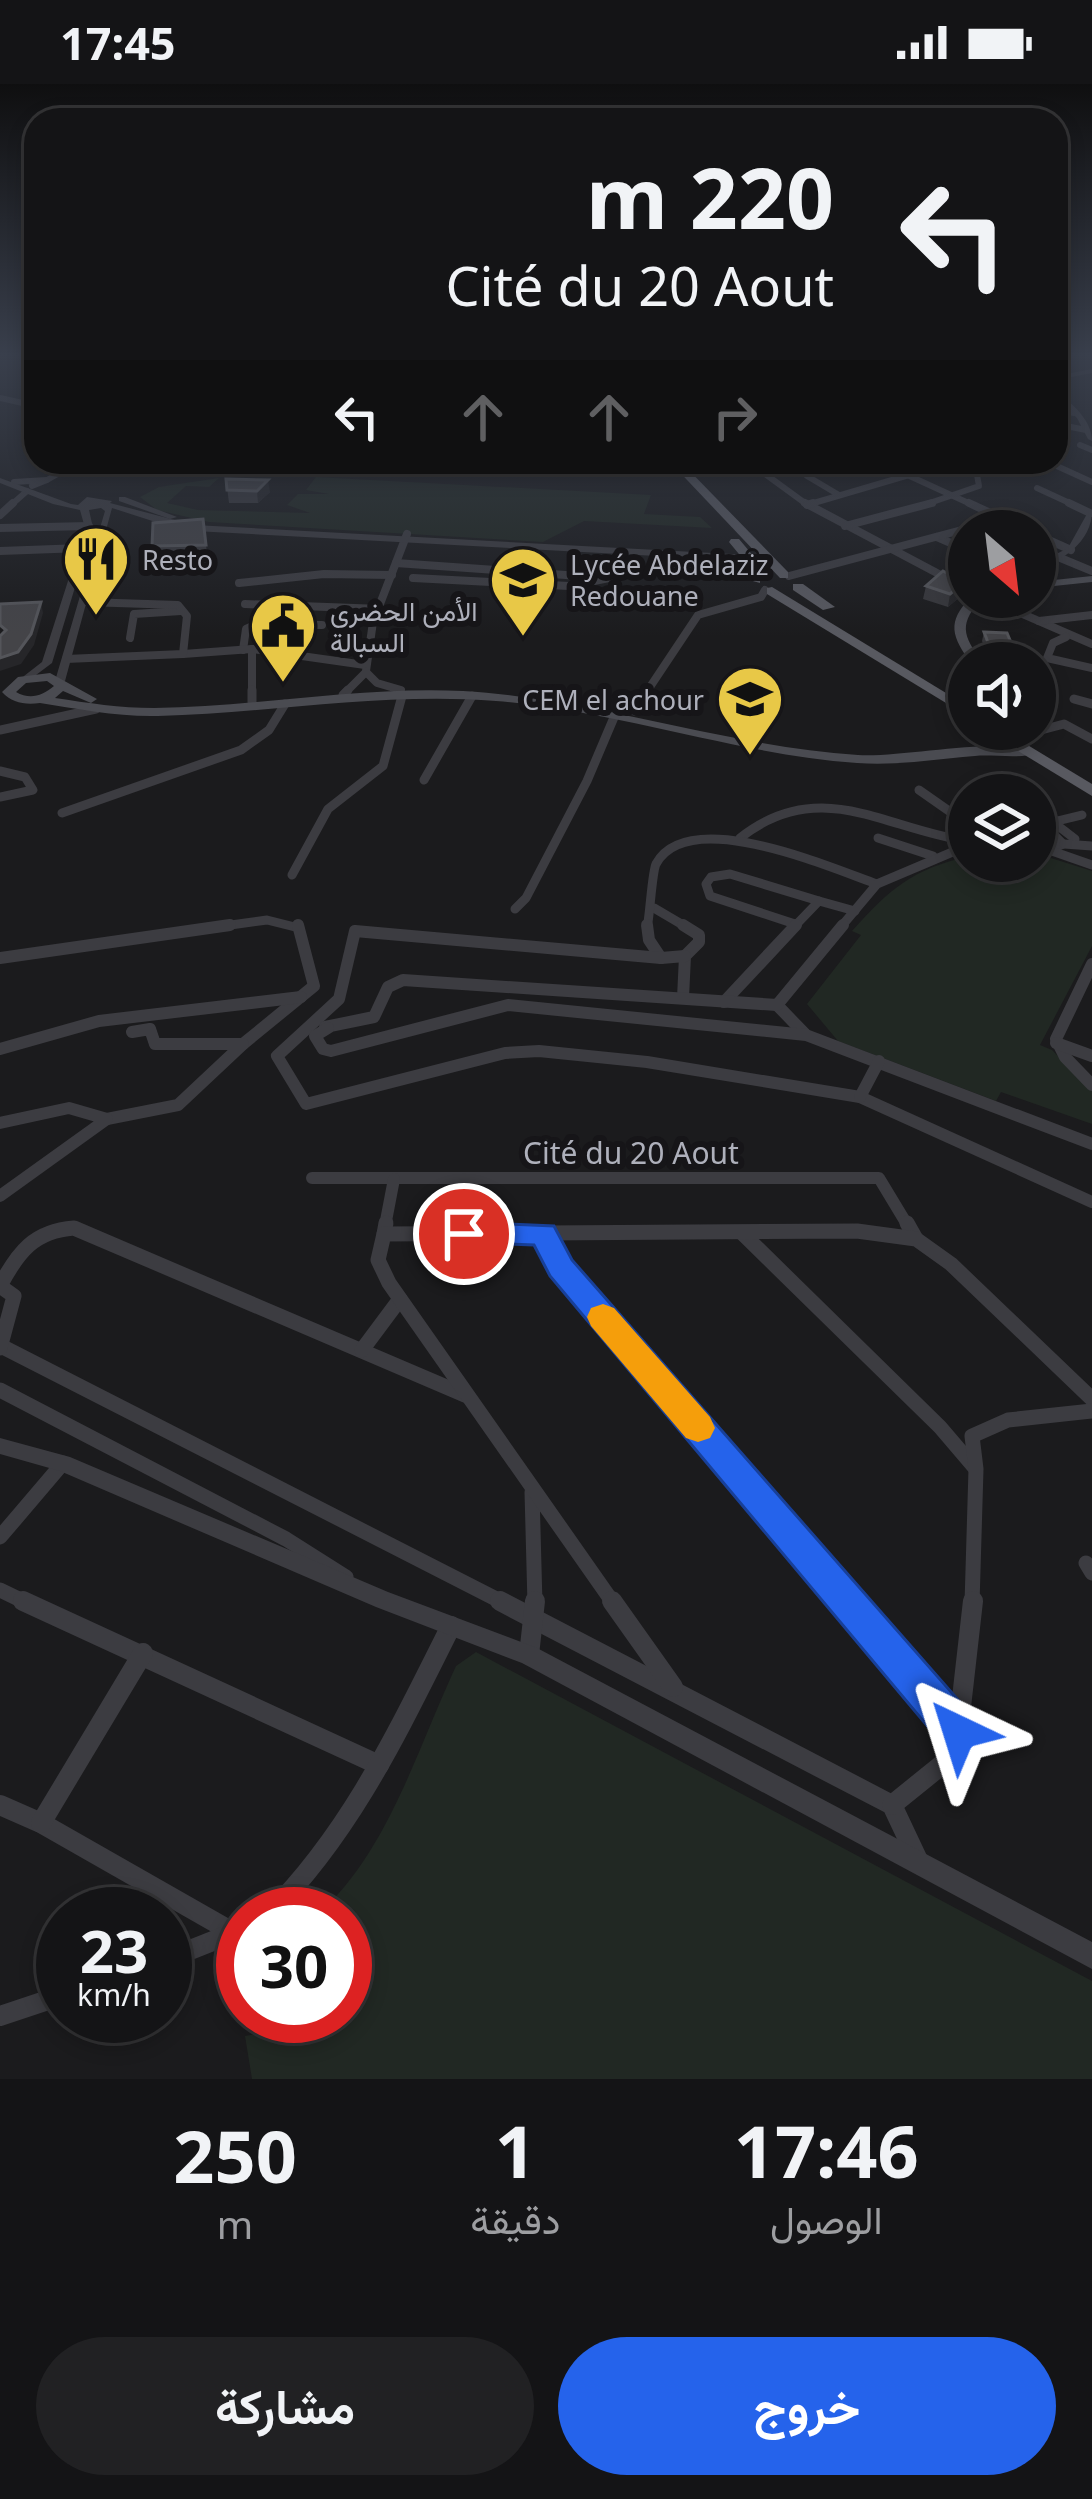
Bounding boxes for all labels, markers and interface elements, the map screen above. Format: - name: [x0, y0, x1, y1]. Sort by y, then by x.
- text: 17:45: [60, 12, 176, 73]
- text: 220 m: [586, 139, 834, 254]
- icon: left: [876, 156, 1032, 312]
- text: Cité du 20 Aout: [445, 248, 834, 322]
- icon: left: [324, 384, 390, 450]
- icon: ahead: [450, 384, 516, 450]
- icon: ahead: [576, 384, 642, 450]
- icon: right: [702, 384, 768, 450]
- north arrow: [948, 510, 1056, 618]
- map controls: [948, 510, 1056, 882]
- restaurant icon: Resto: [61, 524, 131, 618]
- place label: Resto: [142, 541, 213, 578]
- school or university icon: Lycée Abdelaziz Redouane: [488, 545, 558, 639]
- place label: Lycée Abdelaziz Redouane: [570, 546, 769, 614]
- public building icon: الأمن الحضري السبالة: [248, 591, 318, 685]
- place label: الأمن الحضري السبالة: [330, 592, 478, 660]
- button: sound: [948, 642, 1056, 750]
- school or university icon: CEM el achour: [715, 664, 785, 758]
- place label: CEM el achour: [522, 681, 704, 718]
- button: layers: [948, 774, 1056, 882]
- street label: Cité du 20 Aout: [523, 1132, 739, 1173]
- pin: [413, 1183, 515, 1285]
- icon: arrive: [431, 1201, 497, 1267]
- position arrow: [896, 1669, 1022, 1795]
- speed limit sign: 30: [216, 1887, 372, 2043]
- text: 23: [80, 1909, 148, 1991]
- text: km/h: [77, 1974, 151, 2015]
- text: 1: [495, 2101, 536, 2199]
- text: 17:46: [734, 2101, 919, 2199]
- text: 250: [173, 2106, 297, 2204]
- text: دقيقة: [470, 2192, 560, 2245]
- text: الوصول: [770, 2192, 882, 2245]
- text: m: [217, 2197, 253, 2250]
- button: مشاركة: [36, 2337, 534, 2475]
- button: خروج: [558, 2337, 1056, 2475]

